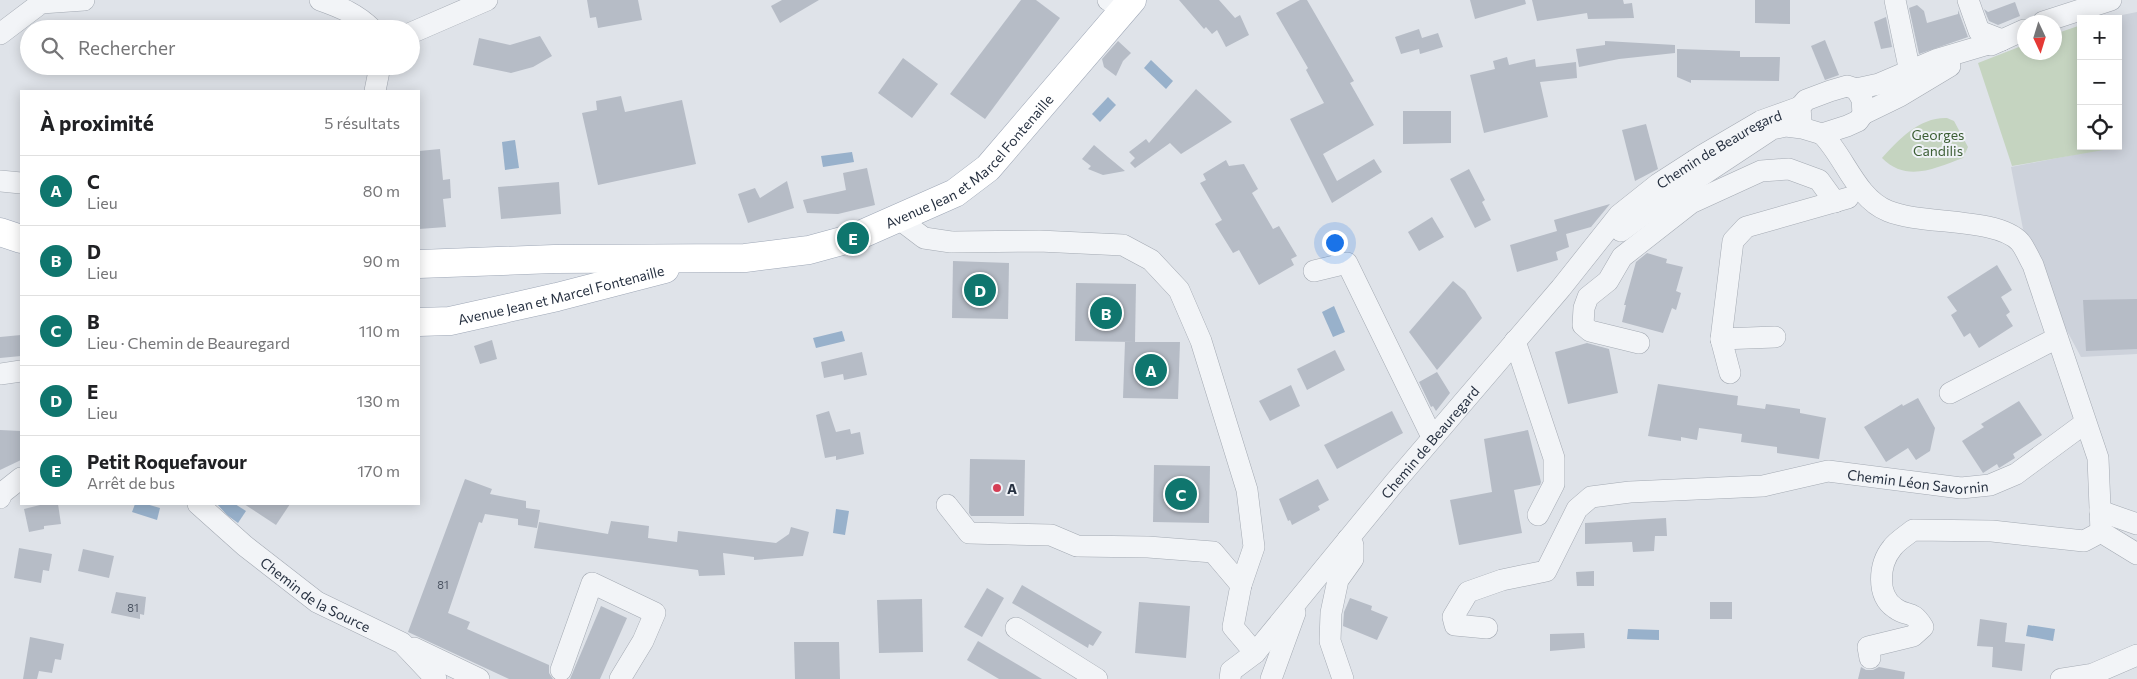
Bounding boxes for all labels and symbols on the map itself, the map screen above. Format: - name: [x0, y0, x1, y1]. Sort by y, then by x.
- north arrow: [2017, 15, 2062, 60]
- street label: Avenue Jean et Marcel Fontenaille: [882, 90, 1056, 231]
- street label: Chemin de Beauregard: [1653, 106, 1784, 191]
- park label: Georges Candilis: [1912, 126, 1964, 159]
- pin: E: [837, 219, 869, 257]
- your location: [1322, 230, 1348, 256]
- street label: Avenue Jean et Marcel Fontenaille: [456, 261, 666, 328]
- pin: D: [964, 271, 996, 309]
- pin: B: [1090, 294, 1122, 332]
- pin: A: [1135, 351, 1167, 389]
- street label: Chemin de Beauregard: [1377, 382, 1482, 501]
- street label: Chemin Léon Savornin: [1846, 465, 1989, 497]
- pin: C: [1165, 475, 1197, 513]
- place label: A: [1007, 480, 1017, 497]
- marker: A: [991, 482, 1003, 494]
- street label: Chemin de la Source: [257, 553, 373, 635]
- house number: 81: [437, 578, 449, 591]
- house number: 81: [127, 601, 139, 614]

